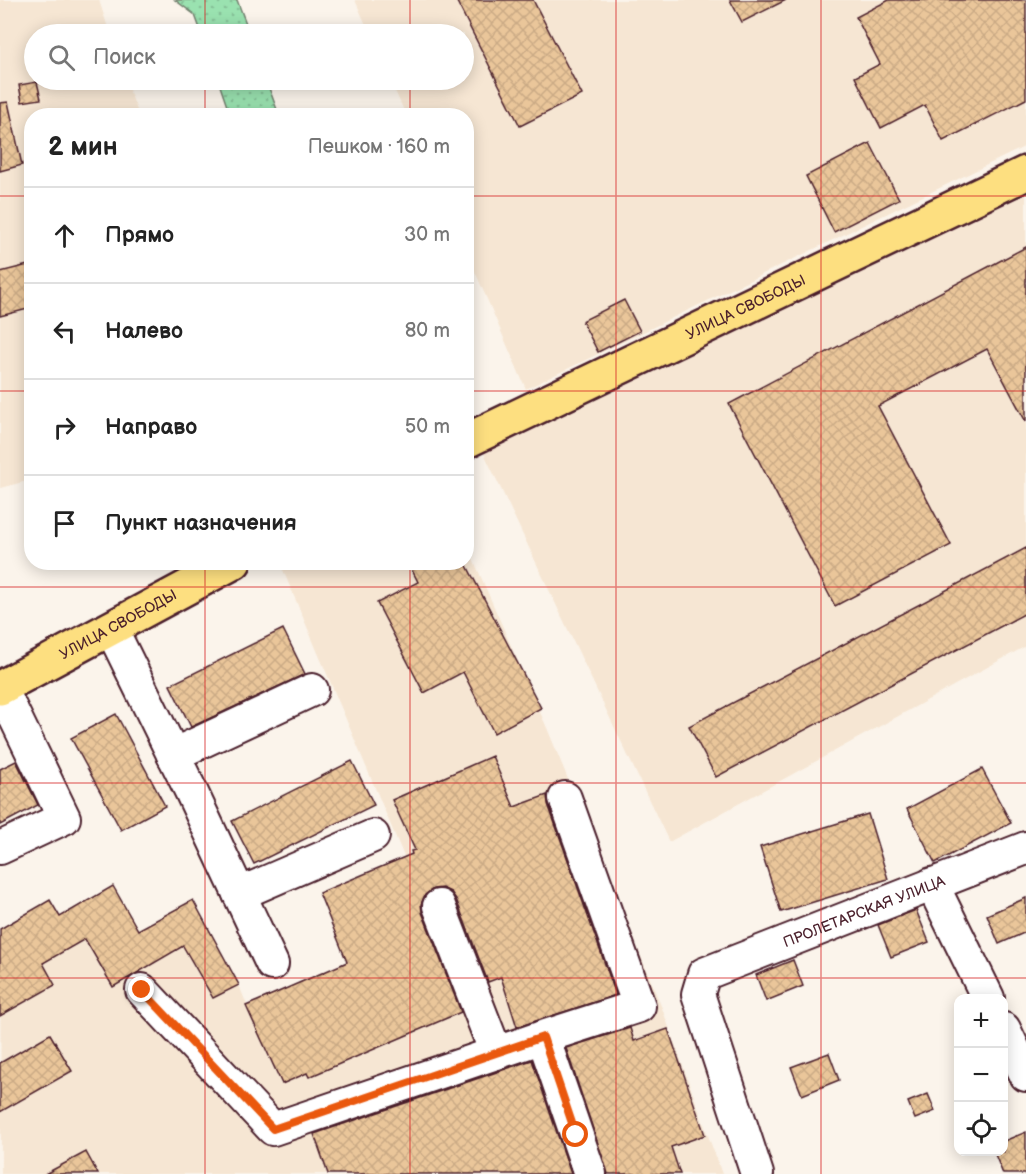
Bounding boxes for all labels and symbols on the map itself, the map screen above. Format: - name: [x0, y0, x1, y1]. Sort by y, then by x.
- street label: УЛИЦА СВОБОДЫ: [683, 270, 809, 344]
- street label: УЛИЦА СВОБОДЫ: [56, 585, 180, 664]
- street label: ПРОЛЕТАРСКАЯ УЛИЦА: [780, 871, 948, 952]
- route end: [128, 976, 154, 1002]
- route start: [562, 1121, 588, 1147]

